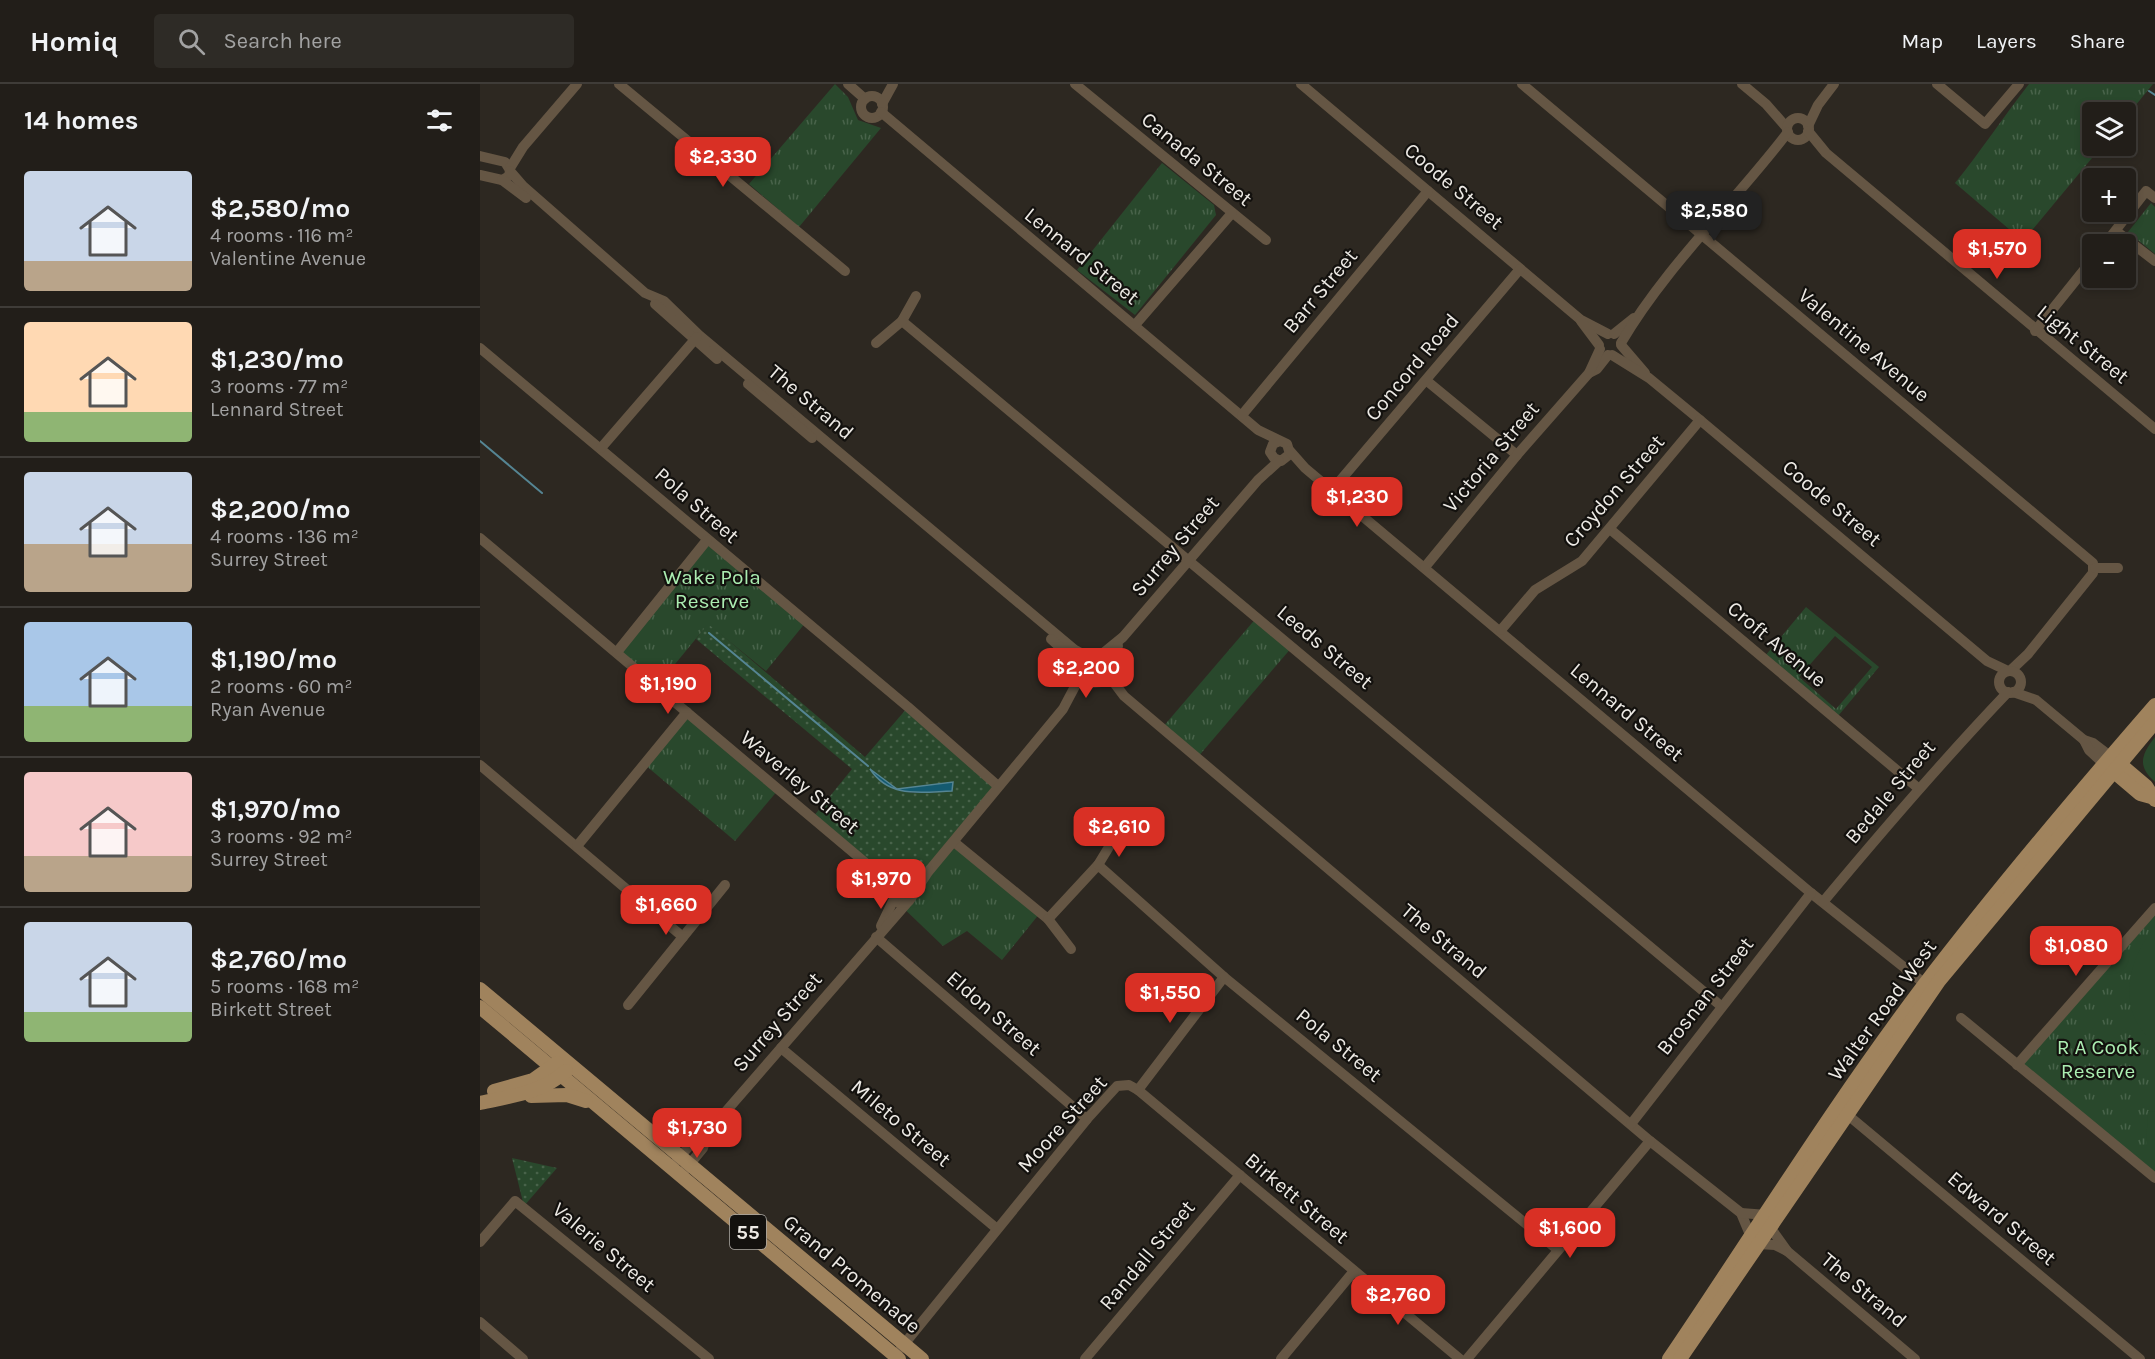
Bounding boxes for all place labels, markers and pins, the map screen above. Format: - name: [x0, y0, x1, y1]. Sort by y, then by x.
- pin: $2,330: [674, 137, 772, 188]
- pin: $2,580: [1665, 191, 1763, 242]
- pin: $1,570: [1948, 229, 2046, 280]
- pin: $1,230: [1308, 477, 1406, 528]
- pin: $2,200: [1037, 648, 1135, 699]
- pin: $1,190: [619, 664, 717, 715]
- pin: $2,610: [1070, 807, 1168, 858]
- pin: $1,970: [832, 859, 930, 910]
- pin: $1,660: [617, 885, 715, 936]
- pin: $1,080: [2027, 926, 2125, 977]
- pin: $1,550: [1121, 973, 1219, 1024]
- pin: $1,730: [648, 1108, 746, 1159]
- pin: $1,600: [1521, 1208, 1619, 1259]
- pin: $2,760: [1349, 1275, 1447, 1326]

